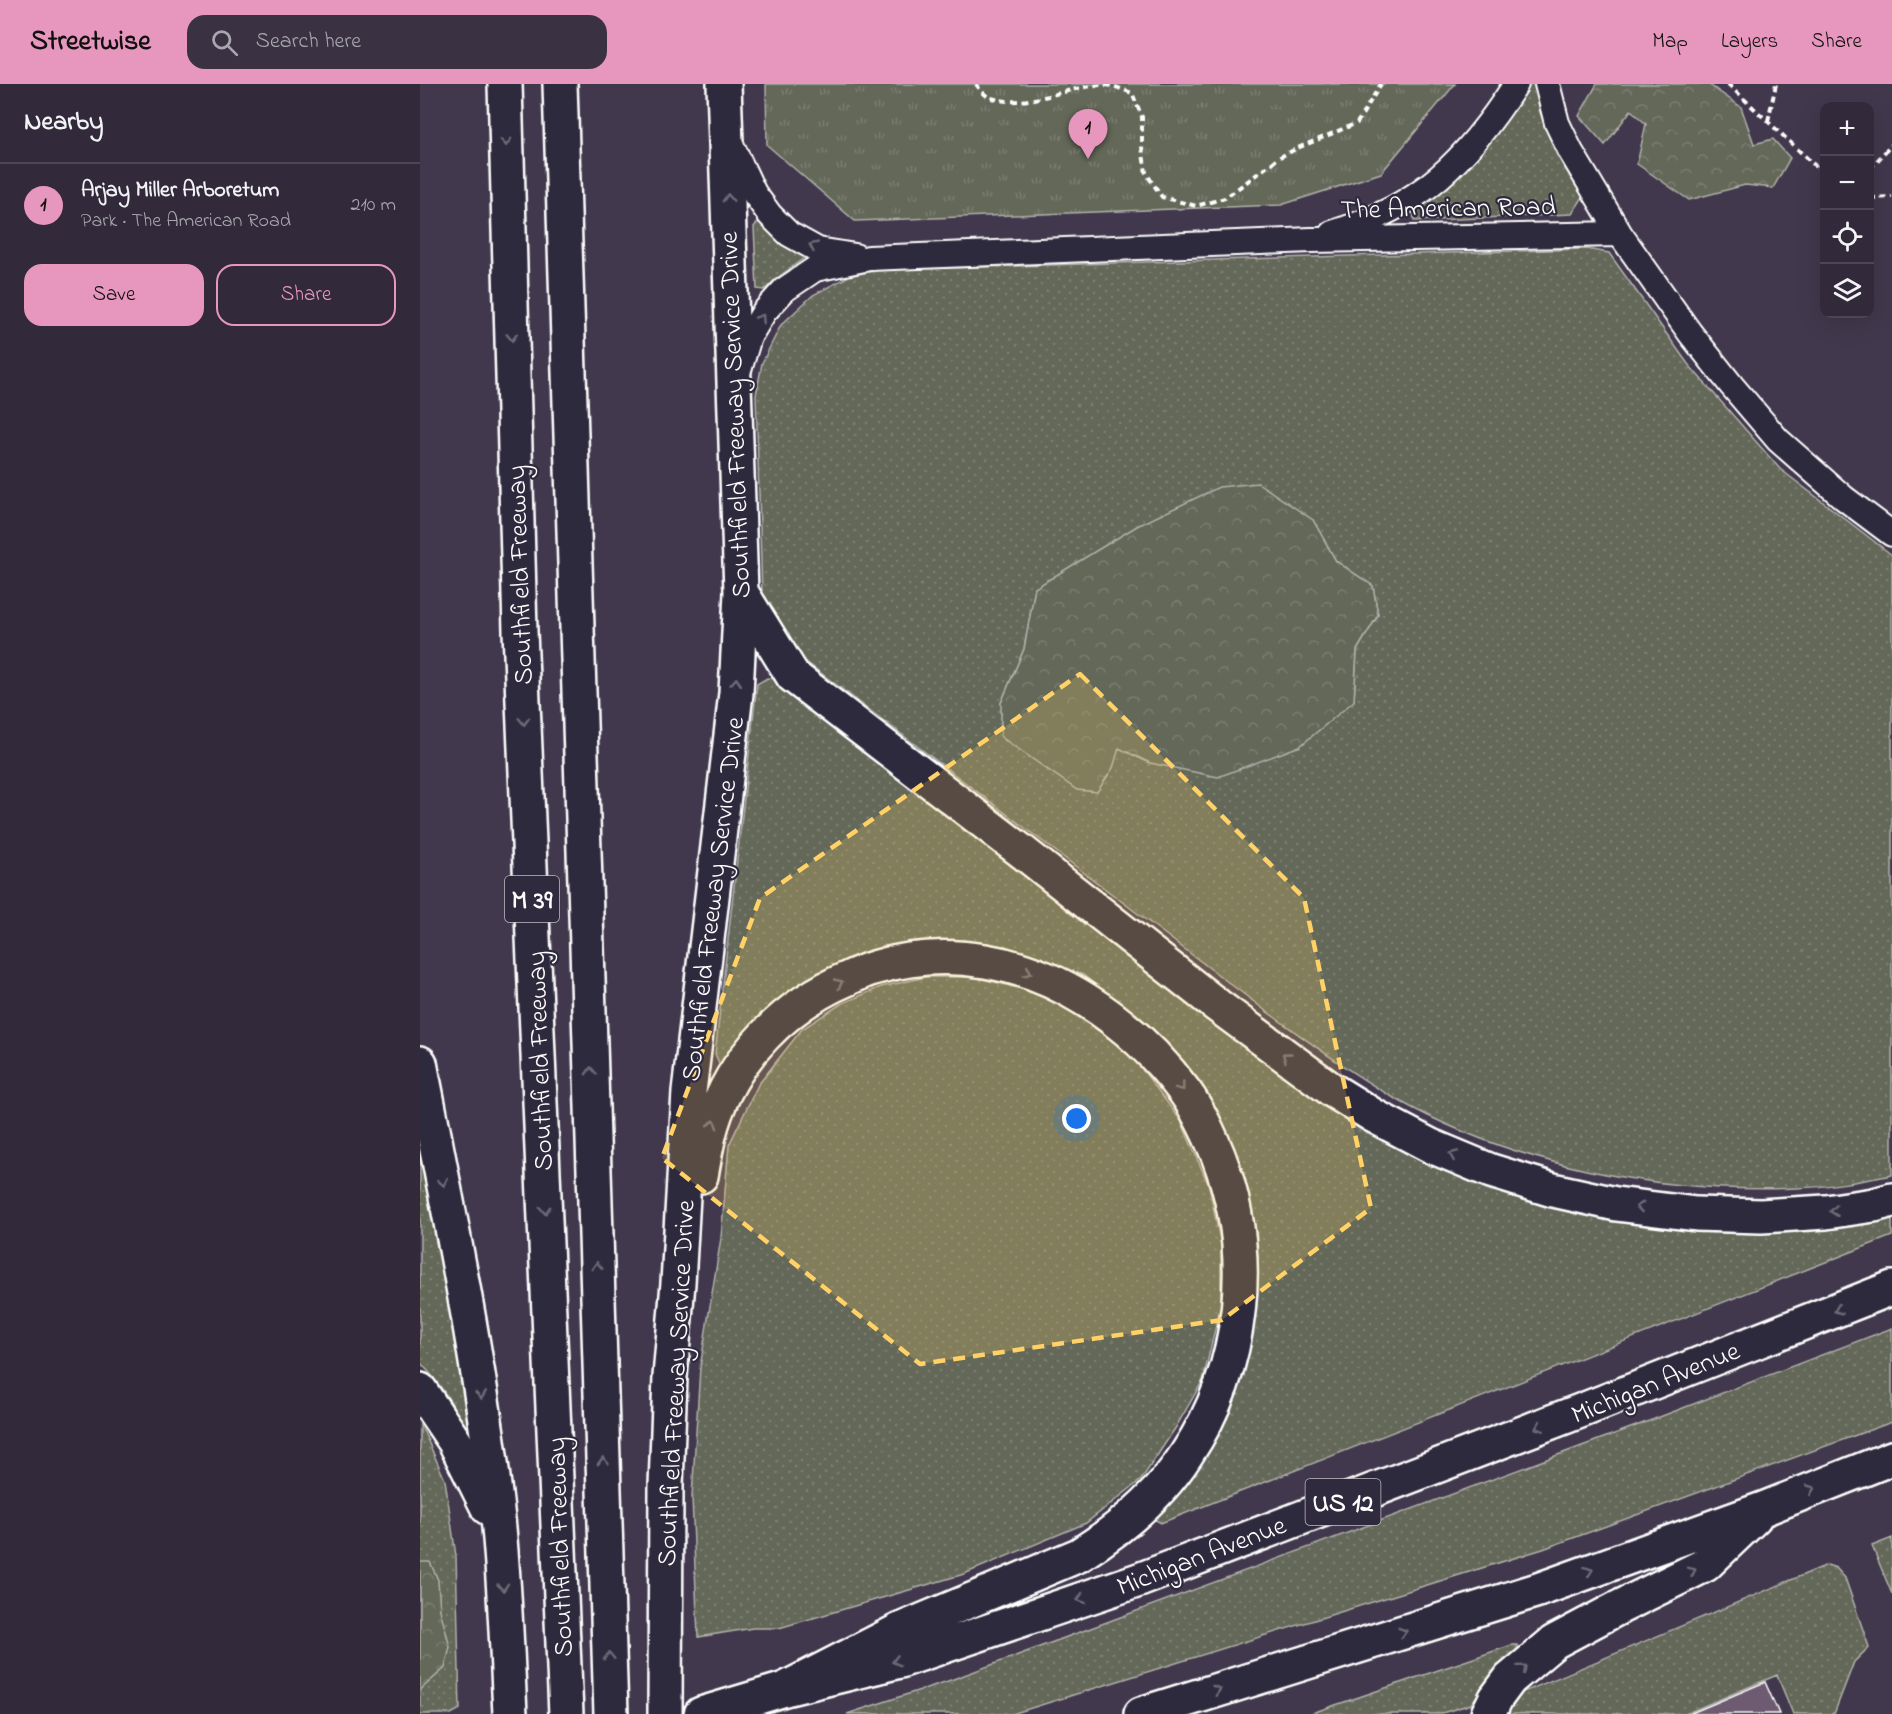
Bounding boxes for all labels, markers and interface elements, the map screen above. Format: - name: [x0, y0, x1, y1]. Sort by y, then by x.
- search box: [187, 15, 607, 69]
- text: Streetwise: [30, 22, 151, 63]
- icon: search: [208, 26, 241, 59]
- text: Search here: [256, 26, 361, 58]
- text: Map: [1652, 27, 1688, 57]
- text: Layers: [1721, 27, 1778, 57]
- text: Share: [1811, 27, 1862, 57]
- map controls: [1820, 102, 1874, 318]
- button: +: [1820, 102, 1874, 156]
- text: Nearby: [24, 104, 103, 142]
- pin: 1: [1068, 110, 1108, 159]
- one-way arrow: [500, 138, 513, 147]
- button: −: [1820, 156, 1874, 210]
- text: Arjay Miller Arboretum: [81, 175, 279, 207]
- street label: The American Road: [1340, 188, 1556, 231]
- text: 1: [40, 191, 47, 220]
- text: 210 m: [351, 191, 396, 220]
- one-way arrow: [721, 193, 734, 202]
- text: Park · The American Road: [81, 207, 291, 236]
- button: locate: [1820, 210, 1874, 264]
- street label: Southfield Freeway Service Drive: [711, 230, 762, 599]
- one-way arrow: [808, 241, 819, 253]
- button: Save: [24, 264, 204, 326]
- button: Share: [216, 264, 396, 326]
- button: layers: [1820, 264, 1874, 318]
- one-way arrow: [754, 313, 765, 324]
- one-way arrow: [506, 333, 518, 342]
- street label: Southfield Freeway: [498, 464, 545, 685]
- one-way arrow: [730, 677, 743, 686]
- street label: Southfield Freeway Service Drive: [673, 714, 756, 1084]
- one-way arrow: [518, 717, 531, 726]
- road number: M 39: [505, 876, 559, 922]
- street label: Southfield Freeway: [518, 950, 565, 1171]
- one-way arrow: [1022, 964, 1033, 977]
- one-way arrow: [832, 978, 843, 990]
- one-way arrow: [1281, 1052, 1292, 1063]
- one-way arrow: [585, 1066, 597, 1075]
- one-way arrow: [1174, 1080, 1185, 1091]
- your location: [1062, 1104, 1091, 1133]
- one-way arrow: [706, 1119, 718, 1130]
- one-way arrow: [1448, 1150, 1459, 1162]
- one-way arrow: [436, 1176, 449, 1186]
- street label: Southfield Freeway Service Drive: [648, 1198, 707, 1567]
- one-way arrow: [1636, 1201, 1645, 1214]
- one-way arrow: [1830, 1204, 1839, 1216]
- one-way arrow: [539, 1205, 551, 1214]
- one-way arrow: [591, 1261, 603, 1270]
- one-way arrow: [1833, 1302, 1843, 1315]
- street label: Michigan Avenue: [1566, 1332, 1747, 1436]
- one-way arrow: [474, 1390, 487, 1400]
- one-way arrow: [1534, 1420, 1545, 1432]
- street label: Southfield Freeway: [538, 1436, 585, 1657]
- one-way arrow: [597, 1456, 610, 1465]
- road number: US 12: [1306, 1479, 1380, 1525]
- one-way arrow: [1805, 1484, 1816, 1496]
- street label: Michigan Avenue: [1112, 1507, 1293, 1608]
- one-way arrow: [1583, 1566, 1594, 1579]
- one-way arrow: [1685, 1567, 1696, 1579]
- one-way arrow: [496, 1583, 509, 1592]
- one-way arrow: [1076, 1592, 1087, 1605]
- one-way arrow: [1397, 1627, 1408, 1639]
- one-way arrow: [603, 1651, 616, 1660]
- one-way arrow: [892, 1654, 902, 1667]
- one-way arrow: [1516, 1664, 1527, 1675]
- one-way arrow: [1211, 1685, 1222, 1697]

